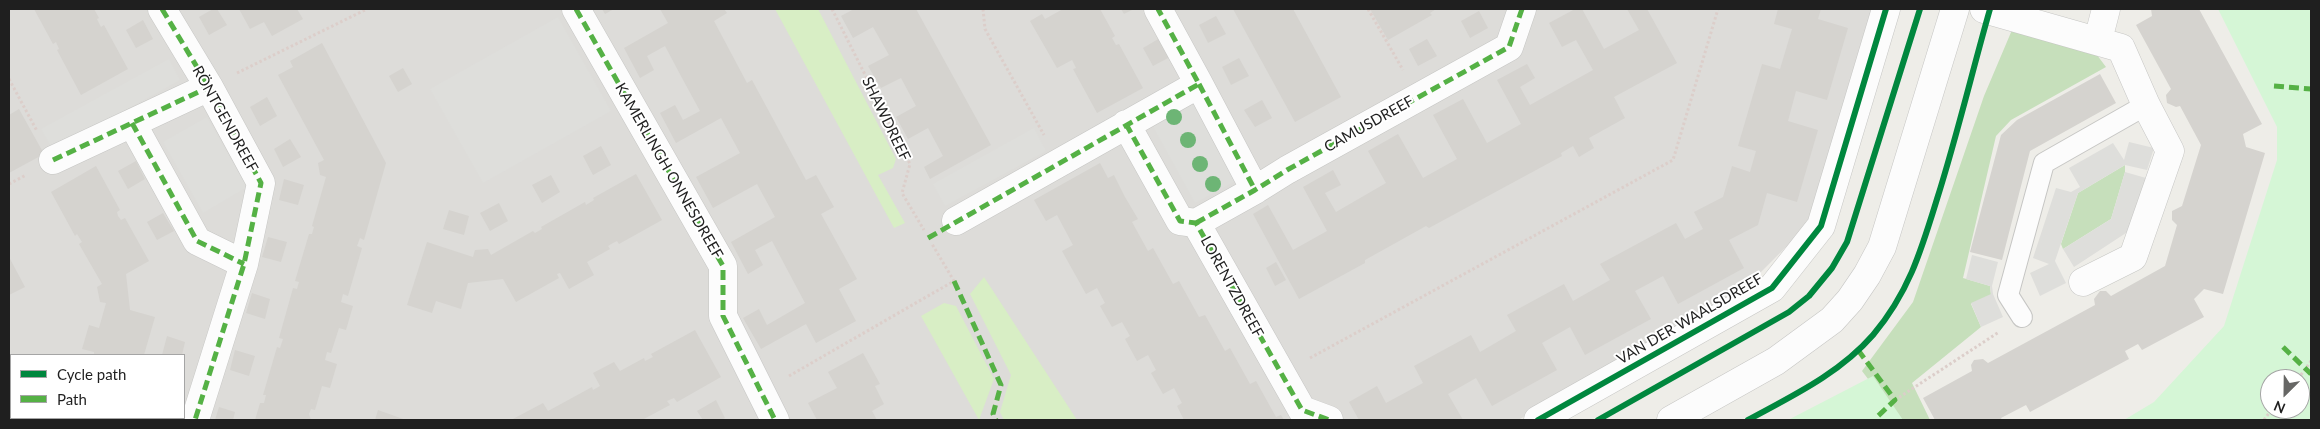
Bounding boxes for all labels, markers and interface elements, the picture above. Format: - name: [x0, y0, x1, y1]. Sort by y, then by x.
- street label: RÖNTGENDREEF: [188, 63, 262, 175]
- street label: SHAWDREEF: [858, 74, 914, 164]
- street label: KAMERLINGH ONNESDREEF: [611, 80, 727, 262]
- street label: CAMUSDREEF: [1321, 92, 1417, 156]
- street label: LORENTZDREEF: [1197, 233, 1267, 341]
- street label: VAN DER WAALSDREEF: [1614, 270, 1766, 368]
- legend: [10, 354, 185, 419]
- text: Cycle path: [57, 365, 126, 383]
- north arrow: [2260, 369, 2310, 419]
- text: Path: [57, 390, 87, 408]
- text: N: [2271, 397, 2288, 417]

